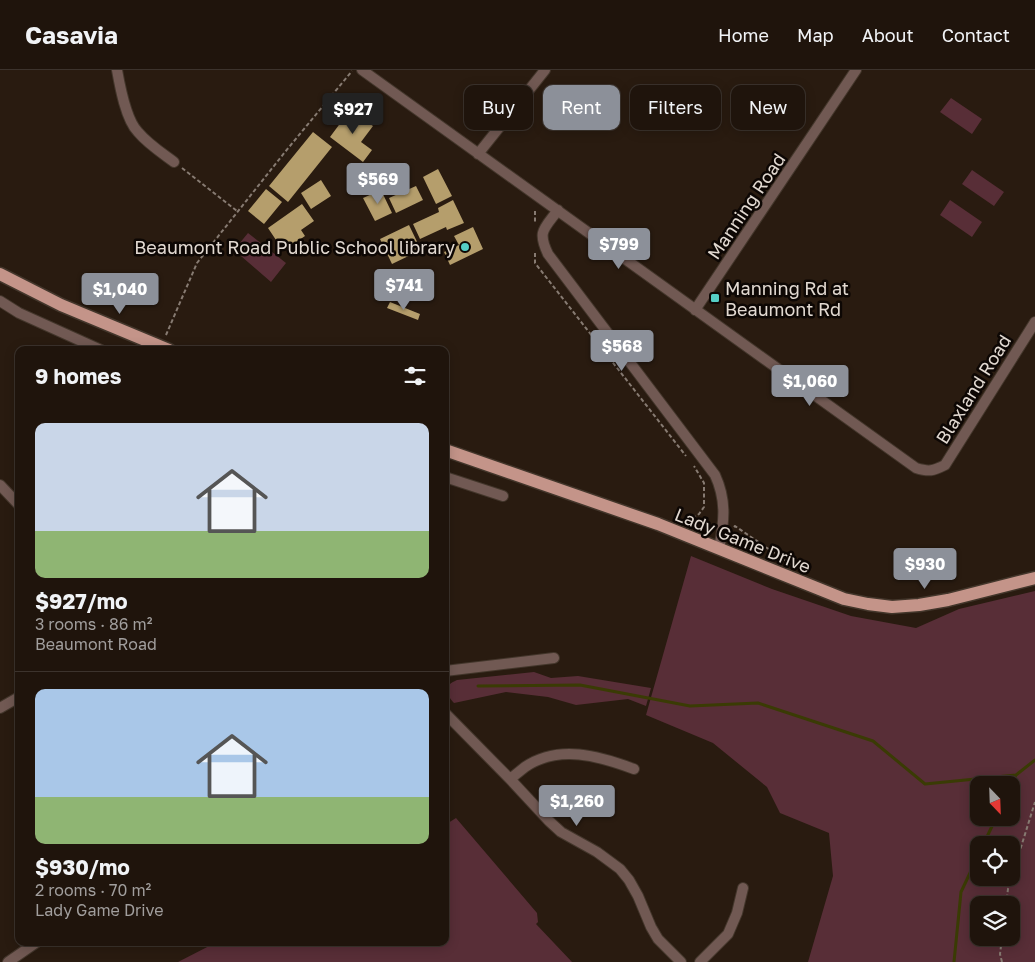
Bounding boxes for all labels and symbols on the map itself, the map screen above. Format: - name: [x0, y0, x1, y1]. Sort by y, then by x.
- pin: $927: [323, 92, 383, 135]
- street label: Manning Road: [702, 149, 790, 263]
- pin: $569: [348, 162, 408, 205]
- pin: $799: [589, 228, 649, 270]
- place label: Beaumont Road Public School library: [134, 236, 455, 258]
- marker: Beaumont Road Public School library: [459, 241, 471, 253]
- pin: $741: [374, 268, 434, 311]
- pin: $1,040: [79, 272, 161, 315]
- place label: Manning Rd at Beaumont Rd: [725, 277, 849, 320]
- marker: Manning Rd at Beaumont Rd: [709, 292, 721, 304]
- pin: $568: [592, 330, 652, 372]
- street label: Blaxland Road: [931, 330, 1015, 448]
- pin: $1,060: [769, 364, 851, 407]
- street label: Lady Game Drive: [672, 503, 814, 577]
- pin: $930: [895, 548, 955, 590]
- north arrow: [970, 776, 1020, 826]
- pin: $1,260: [536, 784, 618, 827]

